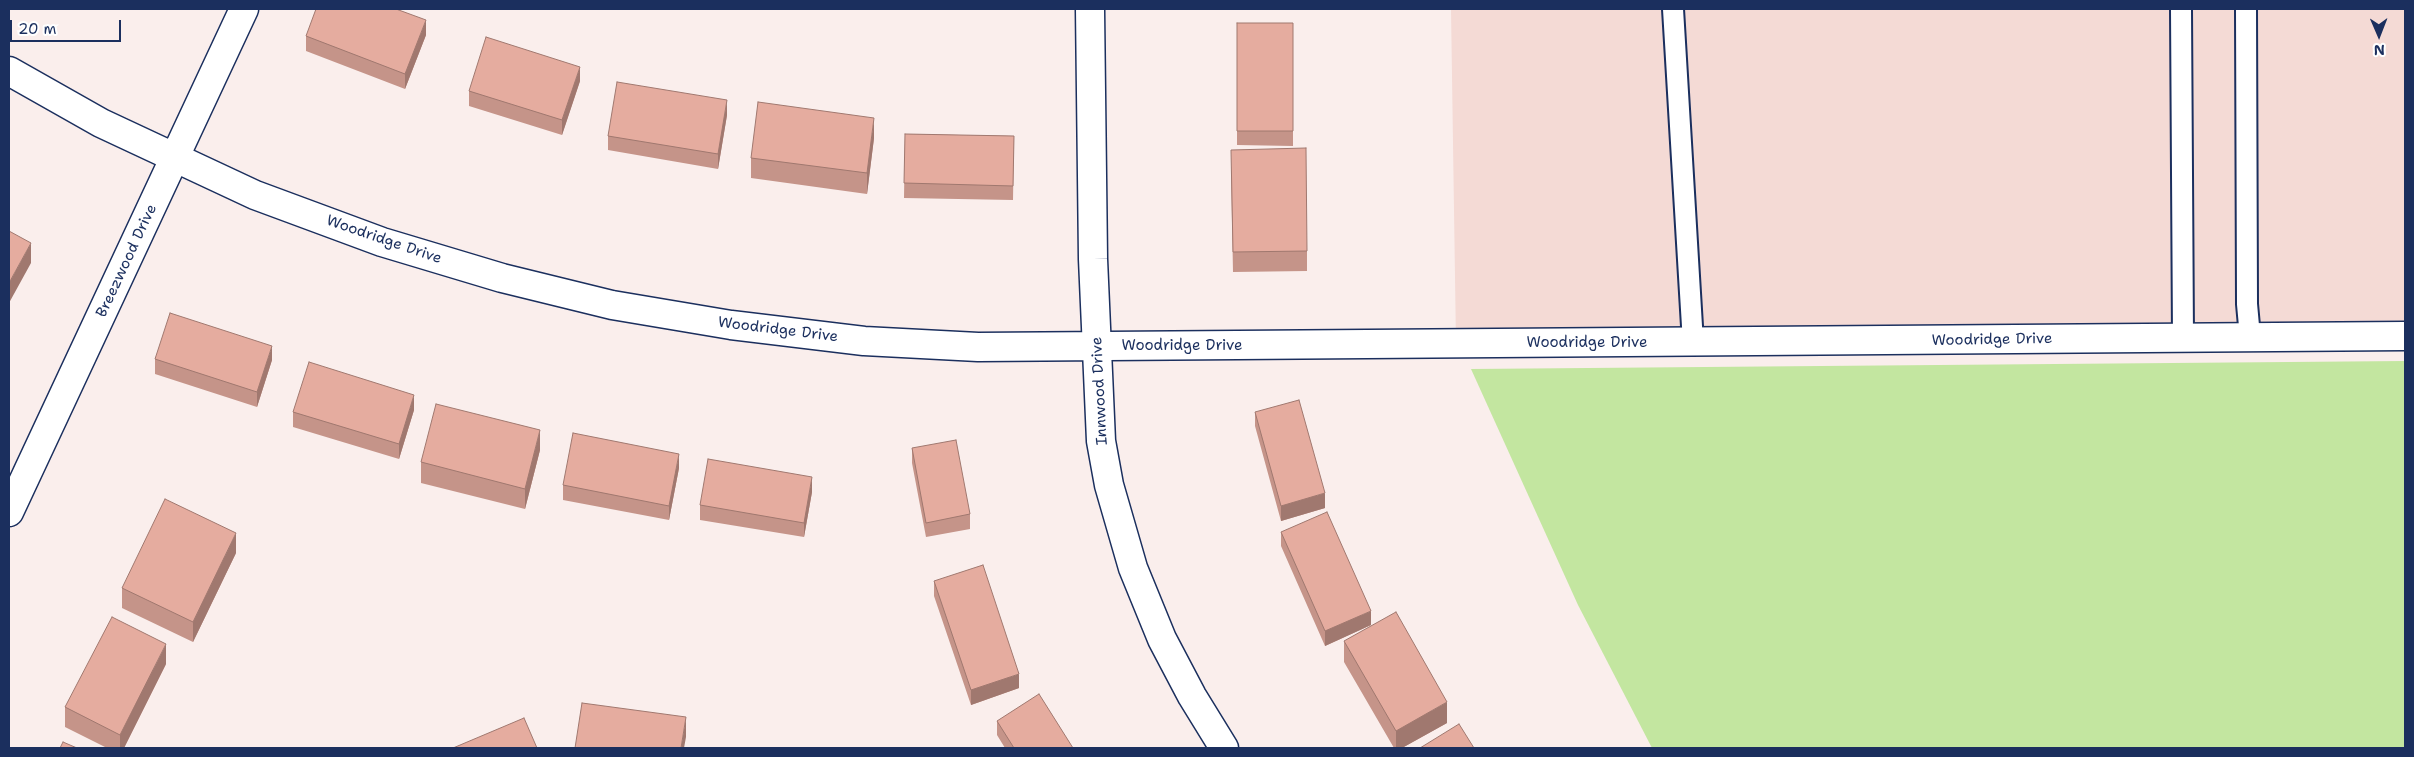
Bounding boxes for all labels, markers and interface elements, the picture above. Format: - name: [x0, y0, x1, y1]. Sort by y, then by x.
- scale bar: [12, 10, 124, 42]
- north arrow: [2354, 10, 2404, 60]
- text: 20 m: [18, 19, 57, 39]
- text: N: [2374, 41, 2385, 59]
- street label: Breezwood Drive: [93, 202, 161, 320]
- street label: Woodridge Drive: [324, 212, 444, 268]
- street label: Woodridge Drive: [717, 314, 839, 346]
- street label: Woodridge Drive: [1931, 330, 2053, 350]
- street label: Woodridge Drive: [1527, 334, 1647, 352]
- street label: Innwood Drive: [1088, 336, 1112, 446]
- street label: Woodridge Drive: [1122, 337, 1242, 355]

